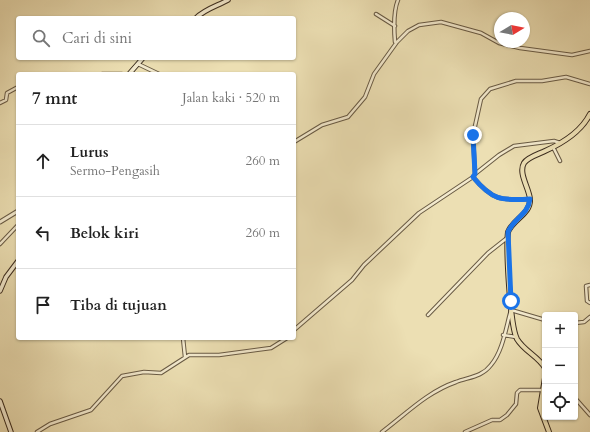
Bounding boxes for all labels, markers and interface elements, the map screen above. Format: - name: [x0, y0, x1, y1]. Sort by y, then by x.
- north arrow: [494, 12, 530, 48]
- search box: [16, 16, 296, 60]
- icon: search: [30, 27, 52, 49]
- text: Cari di sini: [62, 28, 132, 48]
- text: 7 mnt: [32, 87, 77, 110]
- text: Jalan kaki · 520 m: [182, 89, 280, 107]
- route end: [464, 126, 482, 144]
- text: Lurus: [70, 142, 109, 162]
- icon: ahead: [32, 150, 54, 172]
- text: 260 m: [246, 152, 280, 170]
- text: Sermo-Pengasih: [70, 162, 160, 180]
- icon: left: [32, 222, 54, 244]
- text: Belok kiri: [70, 223, 139, 243]
- text: 260 m: [246, 224, 280, 242]
- route start: [502, 292, 520, 310]
- icon: arrive: [32, 294, 54, 316]
- text: Tiba di tujuan: [70, 295, 167, 315]
- map controls: [542, 312, 578, 420]
- button: +: [542, 312, 578, 348]
- button: −: [542, 348, 578, 384]
- button: locate: [542, 384, 578, 420]

